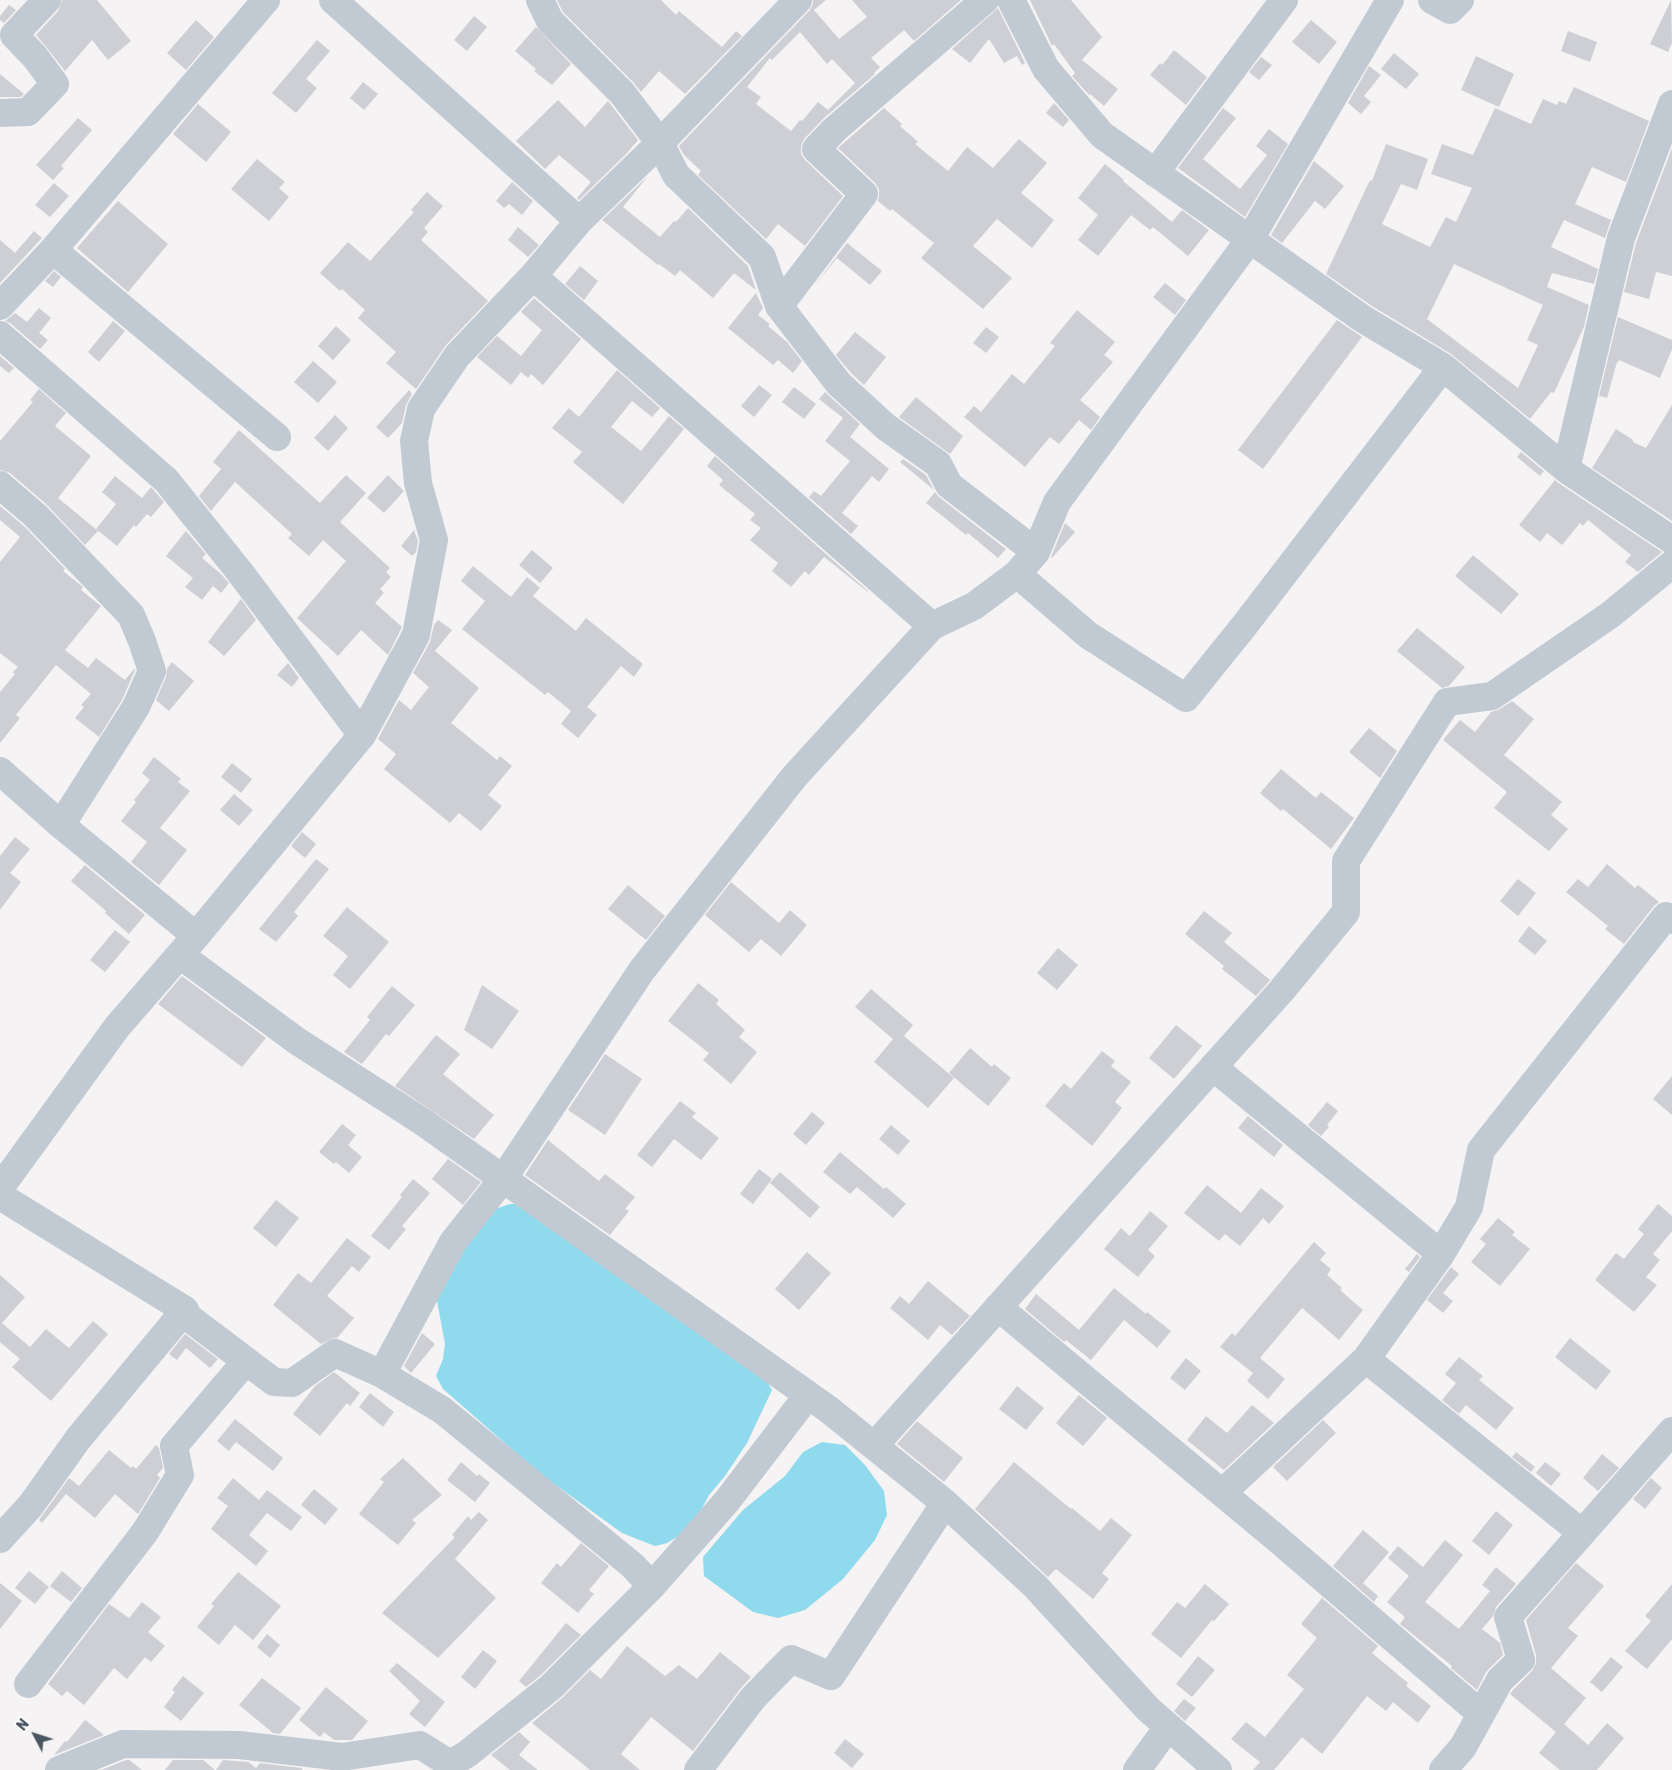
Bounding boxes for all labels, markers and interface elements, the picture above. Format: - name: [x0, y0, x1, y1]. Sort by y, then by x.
- north arrow: [10, 1710, 60, 1760]
- text: N: [13, 1716, 33, 1734]

